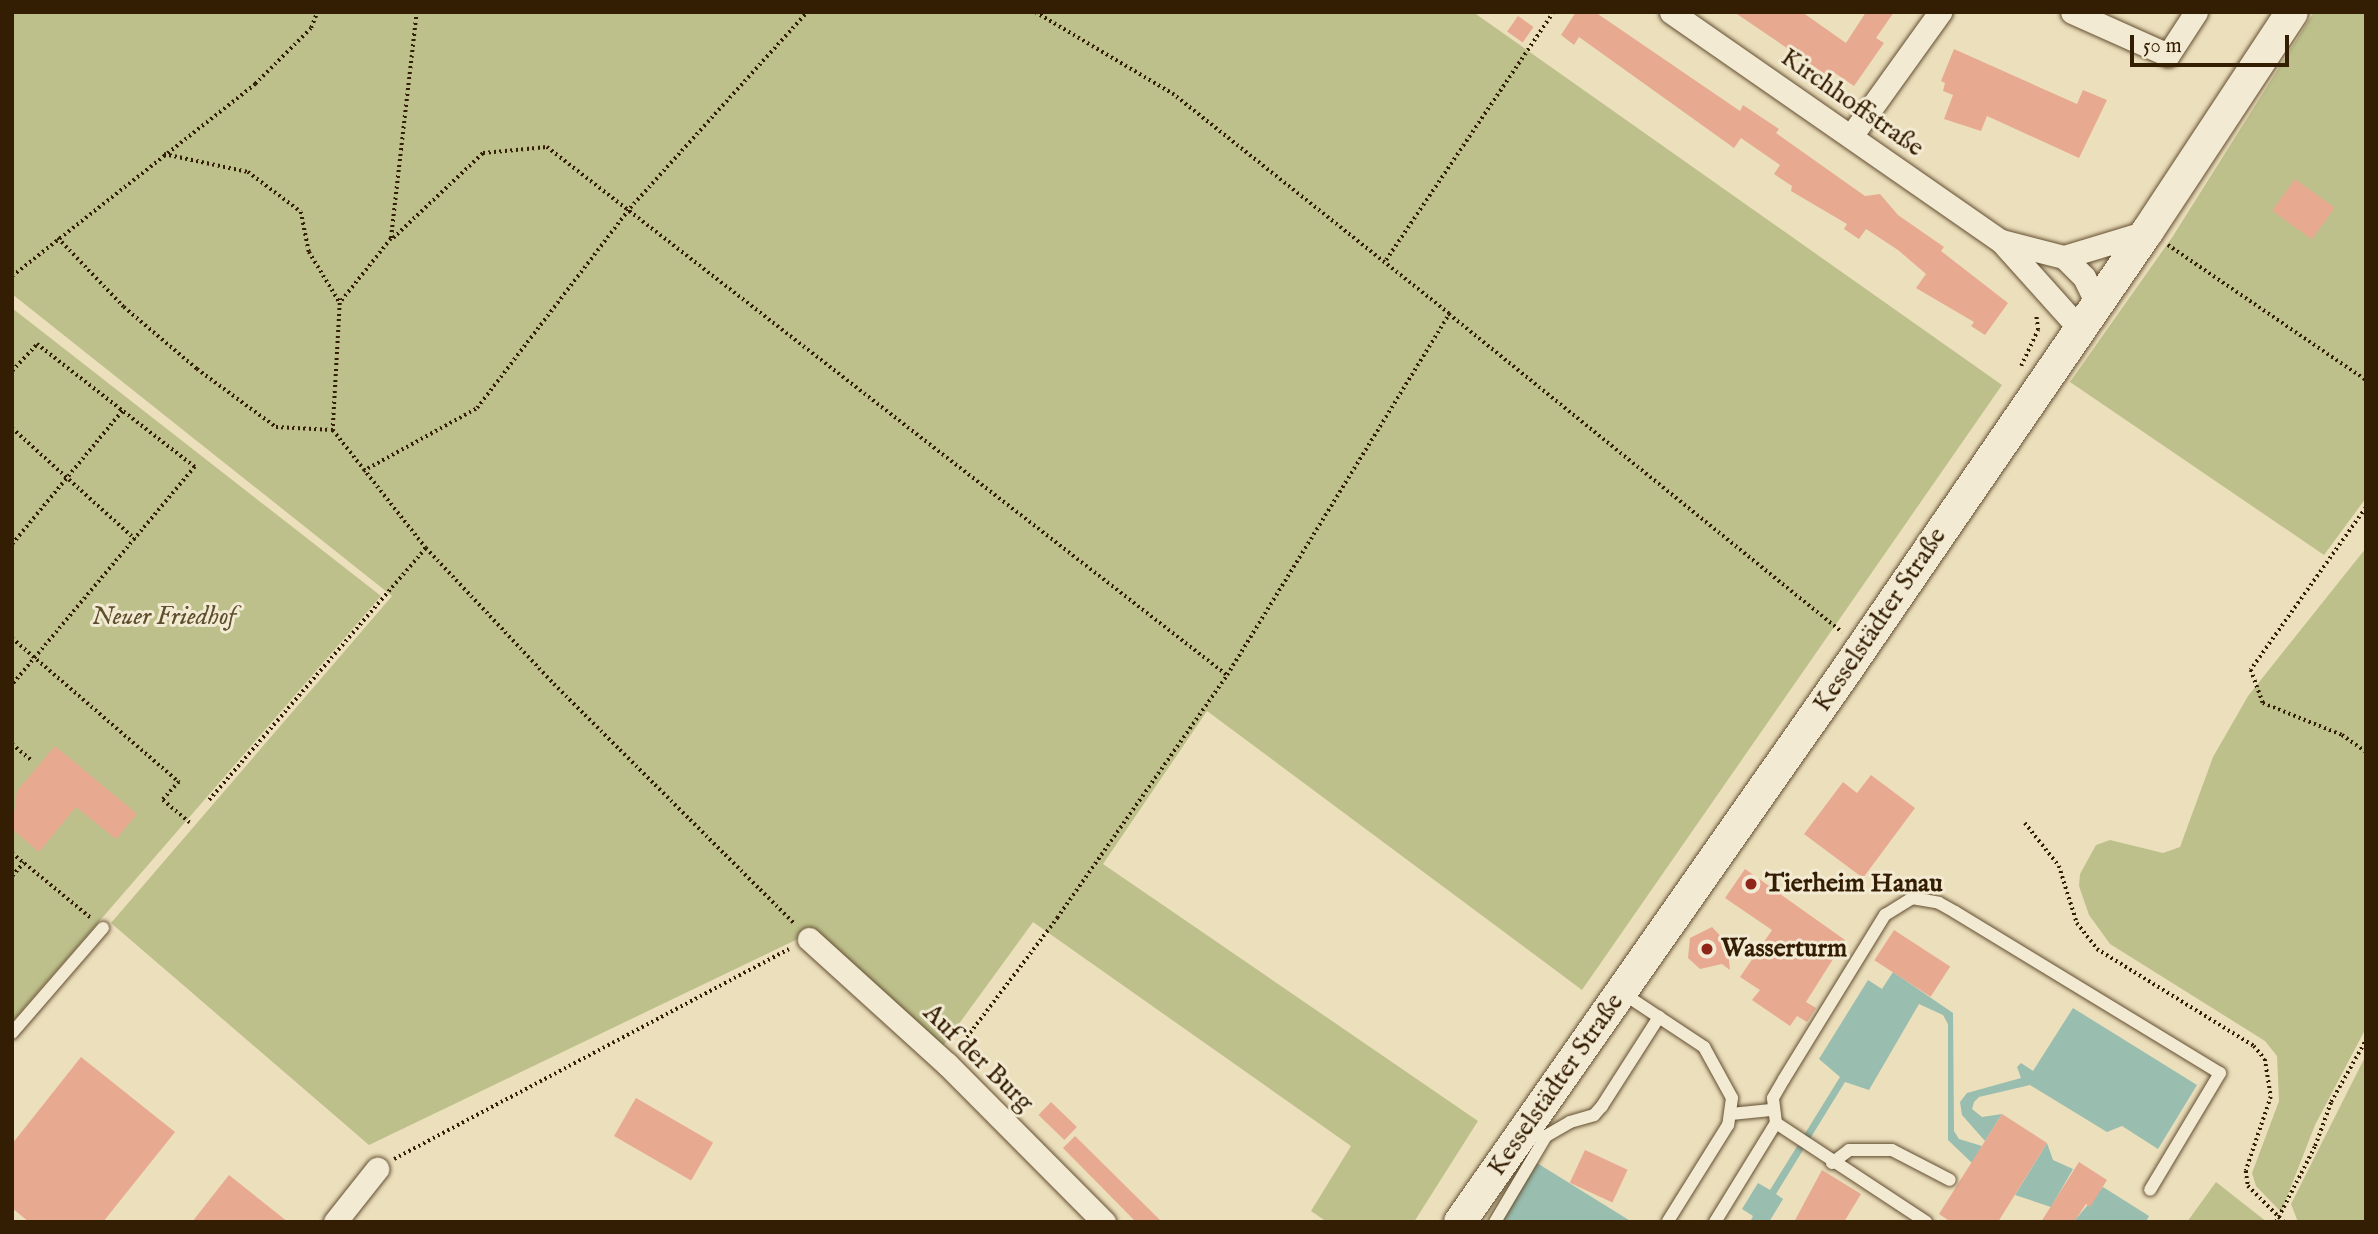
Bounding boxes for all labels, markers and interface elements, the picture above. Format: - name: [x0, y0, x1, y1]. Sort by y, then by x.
- scale bar: [2133, 21, 2292, 65]
- text: 50 m: [2143, 33, 2182, 60]
- street label: Kirchhoffstraße: [1774, 42, 1930, 164]
- street label: Kesselstädter Straße: [1807, 522, 1953, 718]
- park label: Neuer Friedhof: [92, 601, 236, 633]
- place label: Tierheim Hanau: [1765, 868, 1943, 900]
- marker: Tierheim Hanau: [1743, 876, 1759, 892]
- place label: Wasserturm: [1721, 933, 1847, 965]
- marker: Wasserturm: [1699, 941, 1715, 957]
- street label: Kesselstädter Straße: [1481, 988, 1631, 1182]
- street label: Auf der Burg: [916, 998, 1040, 1118]

